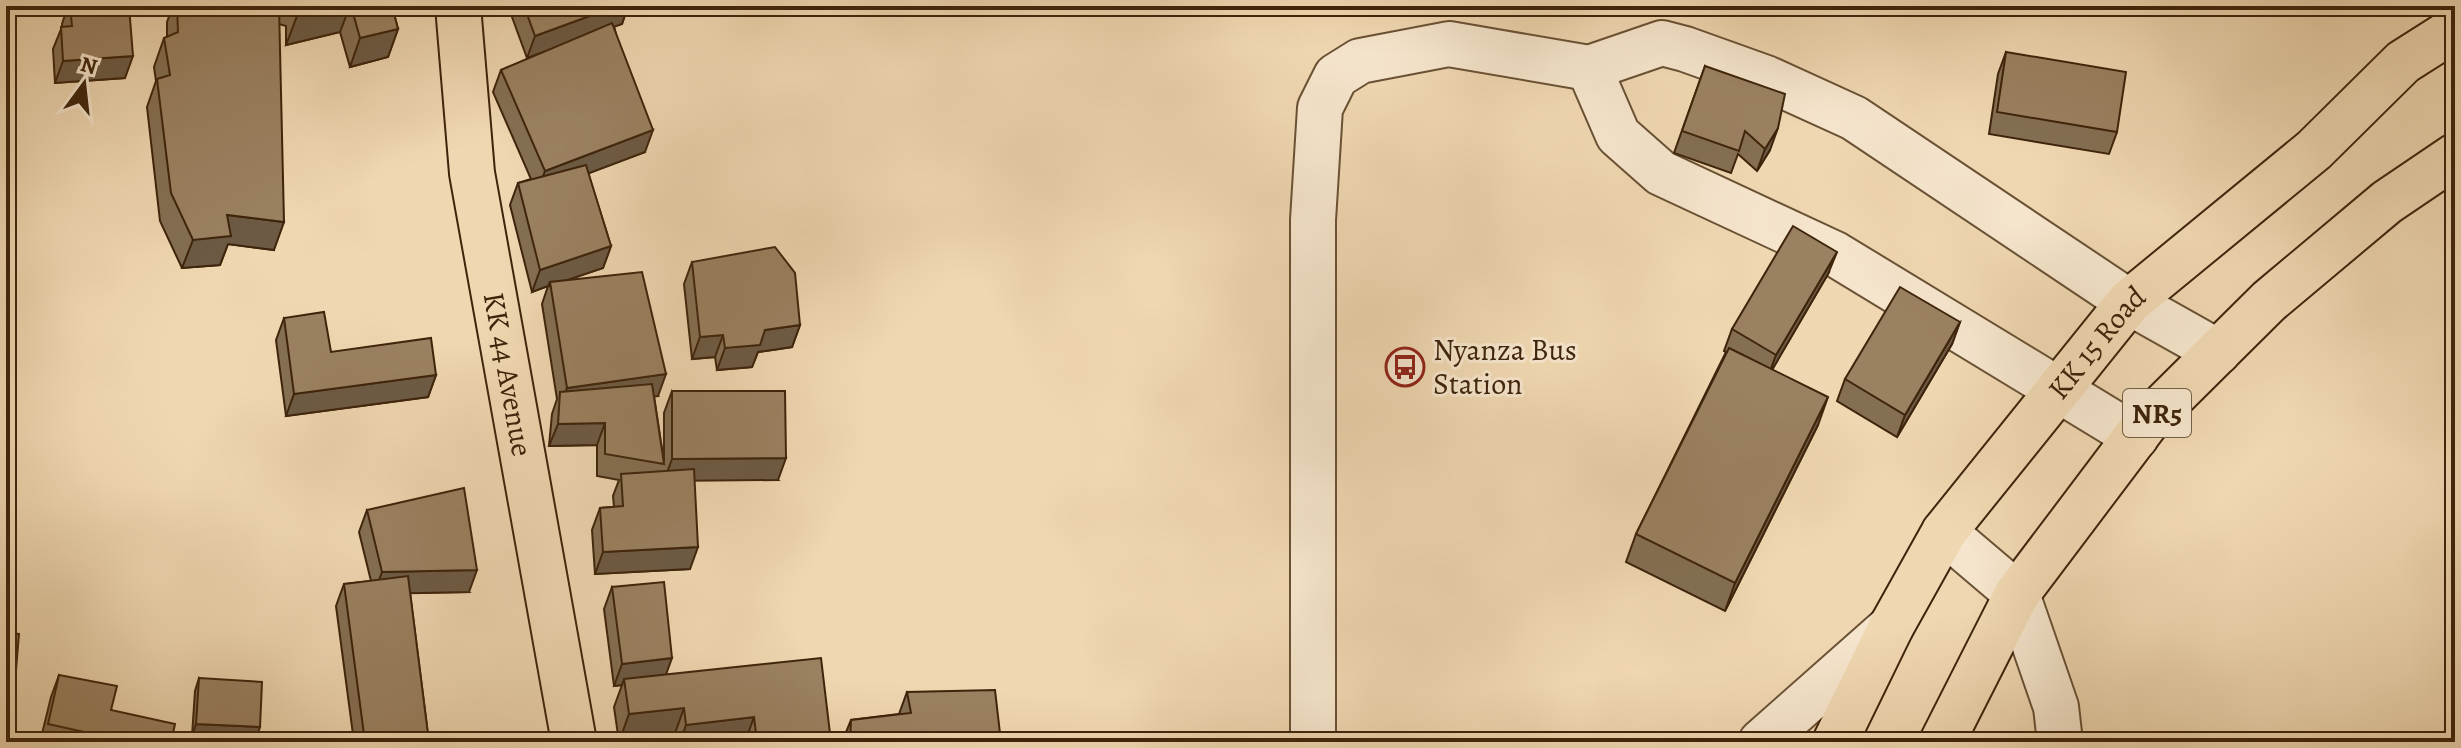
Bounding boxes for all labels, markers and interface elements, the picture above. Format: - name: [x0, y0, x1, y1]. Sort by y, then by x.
- north arrow: [44, 44, 124, 124]
- text: N: [77, 49, 101, 82]
- street label: KK 15 Road: [2039, 276, 2155, 408]
- street label: KK 44 Avenue: [474, 289, 542, 460]
- place label: Nyanza Bus Station: [1433, 330, 1577, 404]
- bus stop icon: Nyanza Bus Station: [1384, 346, 1426, 388]
- road number: NR5: [2123, 389, 2191, 437]

